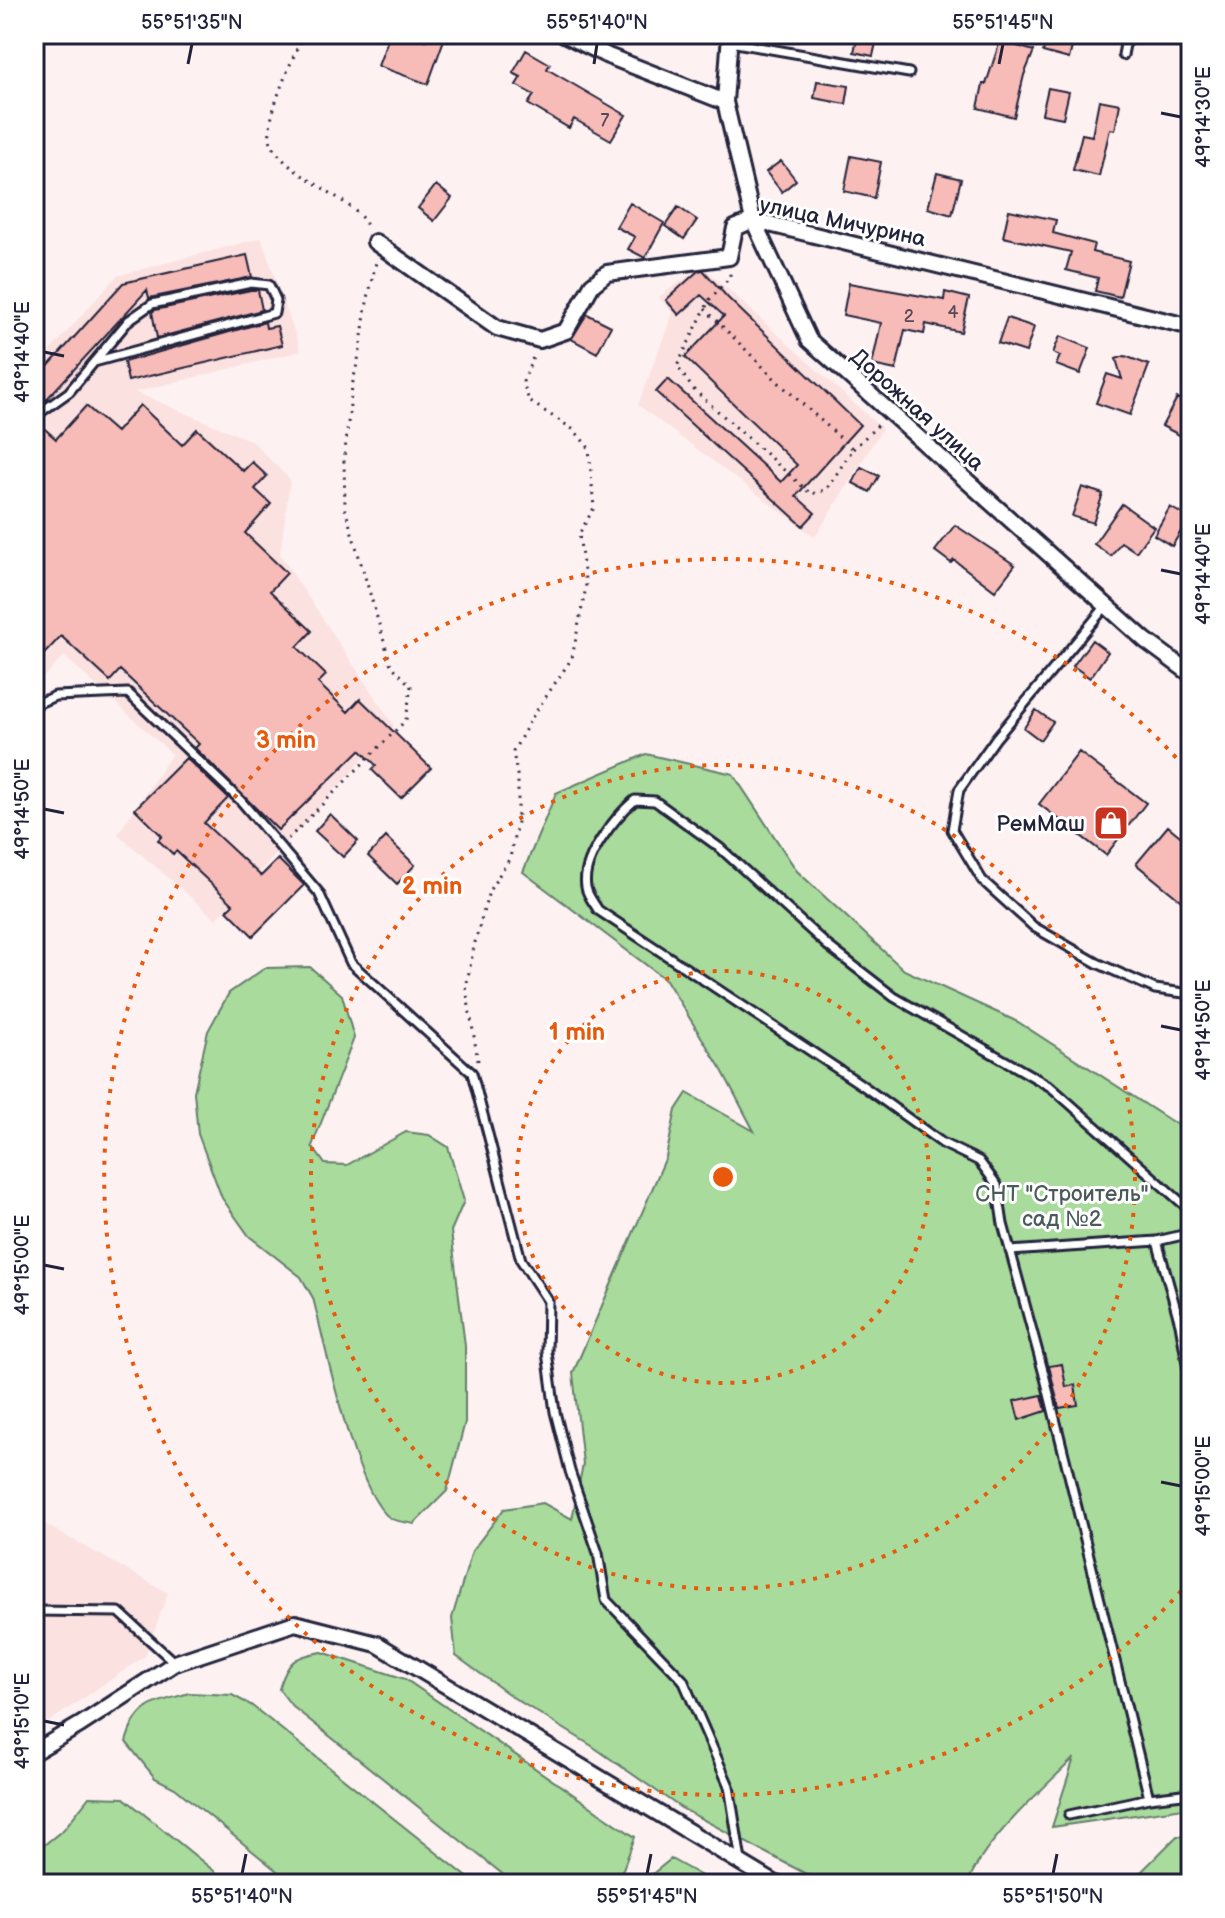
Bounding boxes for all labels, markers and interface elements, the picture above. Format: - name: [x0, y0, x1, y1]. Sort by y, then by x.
- text: 55°51'35"N: [141, 11, 243, 35]
- text: 55°51'40"N: [546, 11, 648, 35]
- text: 55°51'45"N: [952, 11, 1054, 35]
- text: 49°14'30"E: [1192, 66, 1216, 168]
- house number: 7: [601, 110, 610, 131]
- street label: улица Мичурина: [757, 192, 928, 253]
- text: 49°14'40"E: [11, 301, 35, 403]
- house number: 4: [948, 302, 959, 323]
- house number: 2: [904, 306, 915, 327]
- street label: Дорожная улица: [845, 343, 989, 477]
- text: 49°14'40"E: [1192, 523, 1216, 625]
- text: 3 min: [256, 726, 316, 755]
- text: 49°14'50"E: [11, 758, 35, 860]
- shop icon: РемМаш: [1092, 804, 1130, 842]
- place label: РемМаш: [996, 811, 1085, 838]
- text: 2 min: [402, 872, 462, 901]
- text: 49°14'50"E: [1192, 979, 1216, 1081]
- text: 1 min: [549, 1018, 605, 1047]
- centre of rings: [709, 1163, 737, 1191]
- park label: СНТ "Строитель" сад №2: [975, 1181, 1149, 1233]
- text: 49°15'00"E: [11, 1215, 35, 1315]
- text: 49°15'00"E: [1192, 1436, 1216, 1536]
- text: 49°15'10"E: [11, 1673, 35, 1769]
- text: 55°51'40"N: [191, 1885, 293, 1909]
- text: 55°51'45"N: [596, 1885, 698, 1909]
- text: 55°51'50"N: [1002, 1885, 1104, 1909]

